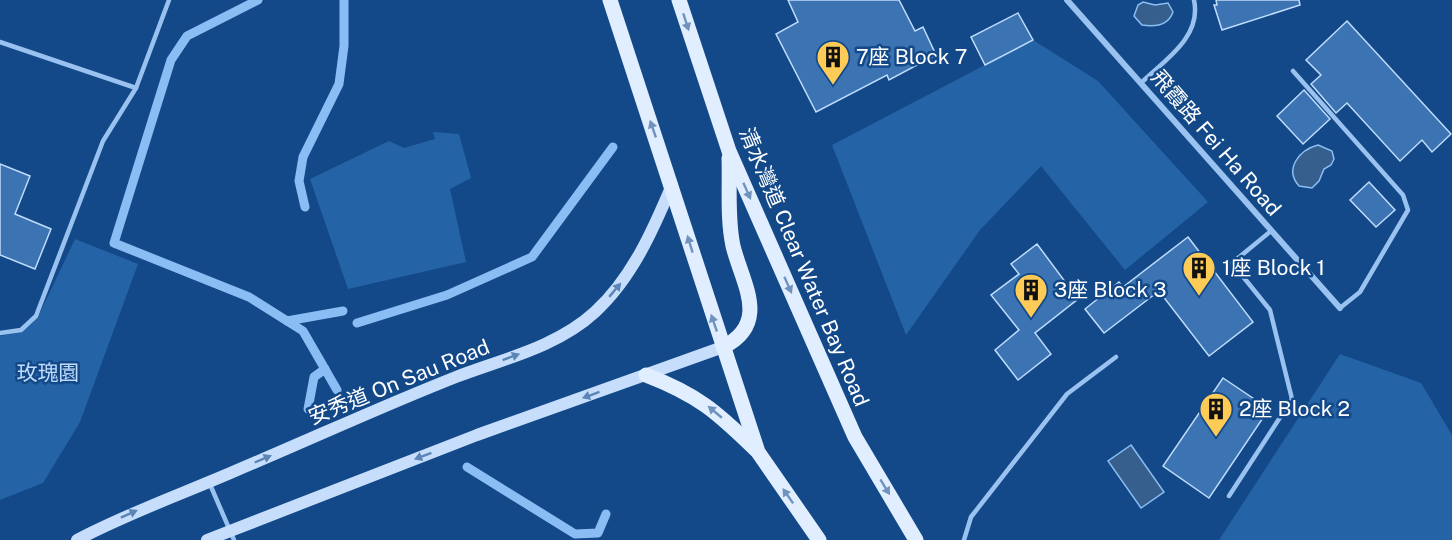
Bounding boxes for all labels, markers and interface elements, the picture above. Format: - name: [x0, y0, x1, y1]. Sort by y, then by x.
- one-way arrow: [682, 14, 691, 32]
- building icon: 7座 Block 7: [815, 39, 851, 86]
- place label: 7座 Block 7: [856, 44, 967, 69]
- street label: 飛霞路 Fei Ha Road: [1146, 65, 1286, 221]
- one-way arrow: [648, 120, 658, 138]
- street label: 清水灣道 Clear Water Bay Road: [734, 124, 875, 410]
- one-way arrow: [743, 183, 752, 200]
- one-way arrow: [685, 235, 694, 253]
- building icon: 1座 Block 1: [1181, 250, 1217, 297]
- place label: 1座 Block 1: [1222, 255, 1325, 280]
- building icon: 3座 Block 3: [1013, 272, 1049, 319]
- one-way arrow: [784, 276, 793, 294]
- place label: 3座 Block 3: [1054, 277, 1167, 302]
- one-way arrow: [609, 282, 622, 298]
- one-way arrow: [709, 314, 719, 332]
- street label: 安秀道 On Sau Road: [305, 334, 493, 429]
- one-way arrow: [502, 351, 520, 361]
- park label: 玫瑰園: [17, 360, 80, 385]
- one-way arrow: [582, 390, 600, 400]
- building icon: 2座 Block 2: [1198, 391, 1234, 438]
- place label: 2座 Block 2: [1239, 396, 1350, 421]
- one-way arrow: [707, 405, 723, 418]
- one-way arrow: [413, 452, 431, 462]
- one-way arrow: [255, 454, 273, 464]
- one-way arrow: [880, 479, 890, 496]
- one-way arrow: [783, 488, 794, 504]
- one-way arrow: [121, 510, 138, 519]

